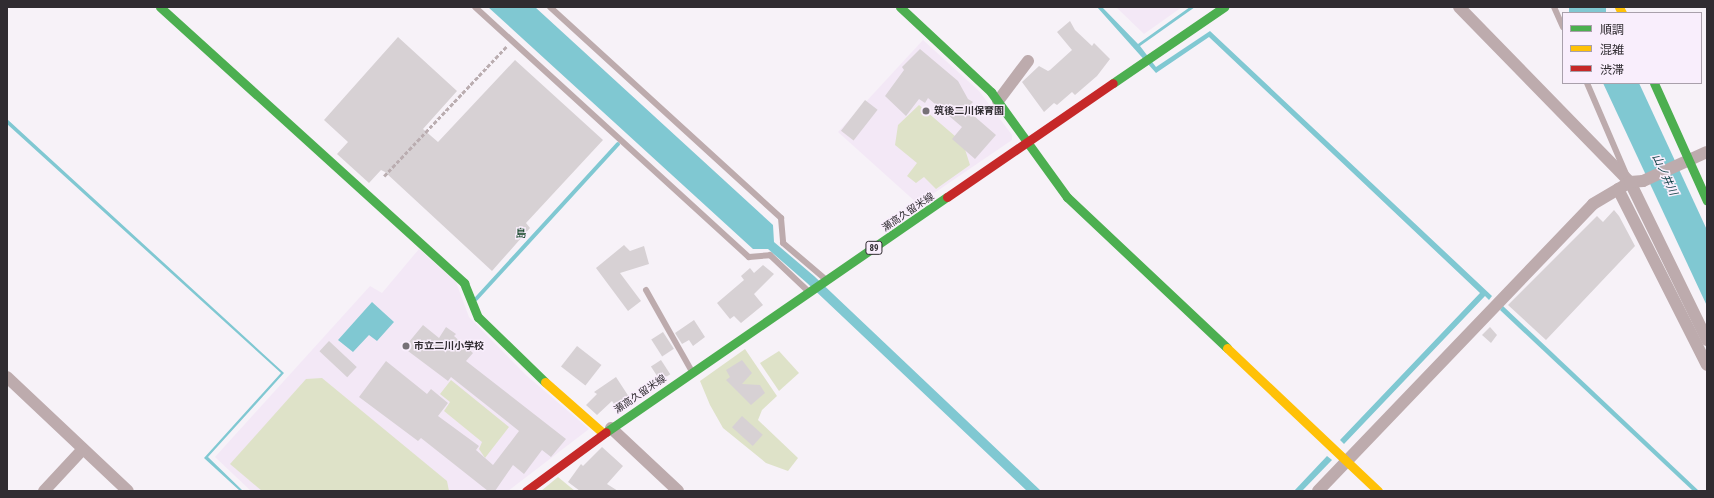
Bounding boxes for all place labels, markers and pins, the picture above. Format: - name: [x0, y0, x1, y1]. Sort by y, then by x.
- place label: 筑後二川保育園: [934, 105, 1004, 117]
- marker: 筑後二川保育園: [921, 106, 931, 116]
- place label: 市立二川小学校: [414, 340, 484, 352]
- marker: 市立二川小学校: [401, 341, 411, 351]

